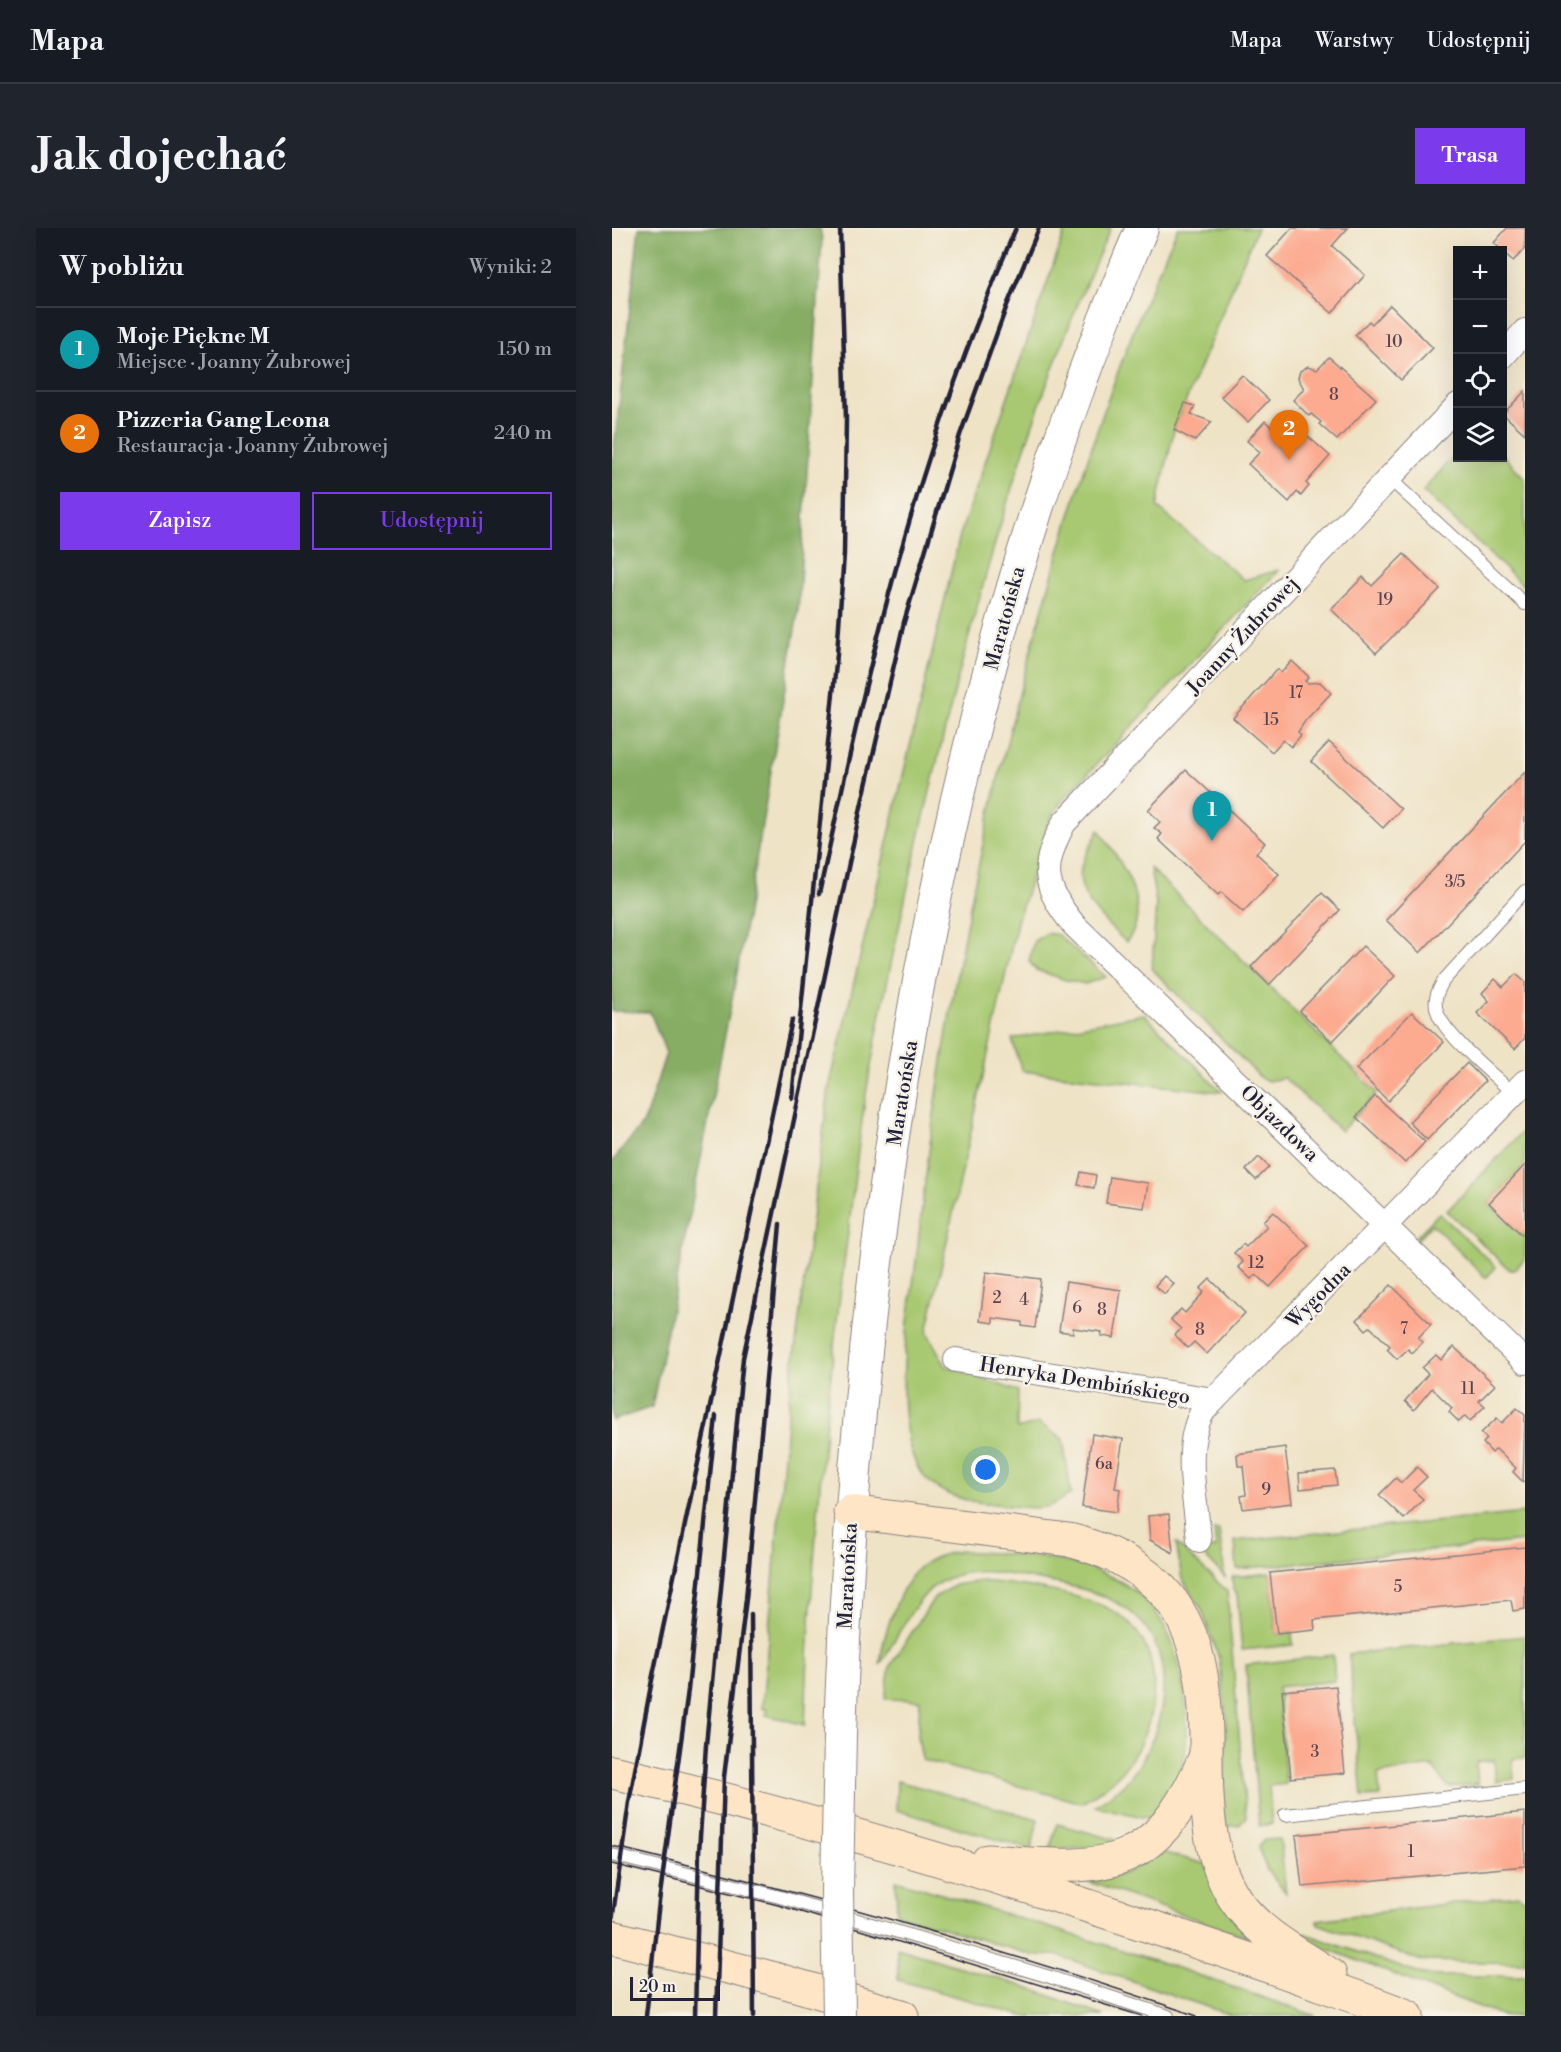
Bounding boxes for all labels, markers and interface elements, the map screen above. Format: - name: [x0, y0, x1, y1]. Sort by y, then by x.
- text: Mapa: [30, 24, 104, 59]
- text: Mapa: [1230, 28, 1282, 54]
- text: Warstwy: [1315, 28, 1394, 54]
- text: Udostępnij: [1427, 28, 1531, 54]
- button: Trasa: [1415, 128, 1525, 184]
- text: Jak dojechać: [36, 130, 287, 183]
- map controls: [1453, 246, 1507, 462]
- button: +: [1453, 246, 1507, 300]
- text: W pobliżu: [60, 251, 184, 283]
- text: Wyniki: 2: [469, 255, 552, 280]
- button: −: [1453, 300, 1507, 354]
- text: Moje Piękne M: [117, 323, 270, 350]
- house number: 10: [1386, 332, 1403, 352]
- text: 1: [75, 337, 84, 362]
- text: 150 m: [497, 337, 552, 362]
- text: Miejsce · Joanny Żubrowej: [117, 350, 351, 375]
- button: locate: [1453, 354, 1507, 408]
- house number: 8: [1329, 385, 1339, 405]
- text: Pizzeria Gang Leona: [117, 407, 330, 434]
- button: layers: [1453, 408, 1507, 462]
- pin: 2: [1270, 410, 1308, 460]
- text: 2: [73, 421, 86, 446]
- text: 240 m: [494, 421, 552, 446]
- text: Restauracja · Joanny Żubrowej: [117, 434, 389, 459]
- button: Zapisz: [60, 492, 300, 550]
- button: Udostępnij: [312, 492, 552, 550]
- street label: Maratońska: [980, 563, 1032, 673]
- street label: Joanny Żubrowej: [1180, 571, 1304, 701]
- house number: 19: [1377, 590, 1393, 610]
- house number: 17: [1289, 683, 1303, 703]
- house number: 15: [1263, 710, 1279, 730]
- pin: 1: [1192, 792, 1232, 841]
- house number: 3/5: [1445, 872, 1466, 892]
- street label: Maratońska: [883, 1038, 924, 1148]
- street label: Objazdowa: [1234, 1080, 1324, 1168]
- house number: 12: [1248, 1253, 1264, 1273]
- street label: Wygodna: [1280, 1258, 1358, 1335]
- house number: 2: [992, 1288, 1002, 1308]
- house number: 4: [1019, 1290, 1029, 1310]
- house number: 6: [1072, 1298, 1082, 1318]
- house number: 8: [1097, 1300, 1107, 1320]
- house number: 7: [1400, 1319, 1408, 1339]
- house number: 8: [1195, 1320, 1205, 1340]
- street label: Henryka Dembińskiego: [978, 1352, 1192, 1410]
- house number: 11: [1461, 1379, 1475, 1399]
- house number: 6a: [1095, 1454, 1114, 1474]
- your location: [971, 1455, 1000, 1484]
- house number: 9: [1261, 1480, 1271, 1500]
- street label: Maratońska: [833, 1521, 864, 1630]
- house number: 5: [1394, 1577, 1403, 1597]
- house number: 3: [1311, 1742, 1320, 1762]
- house number: 1: [1408, 1842, 1415, 1862]
- scale bar: [630, 1974, 720, 2002]
- text: 20 m: [639, 1977, 676, 1997]

